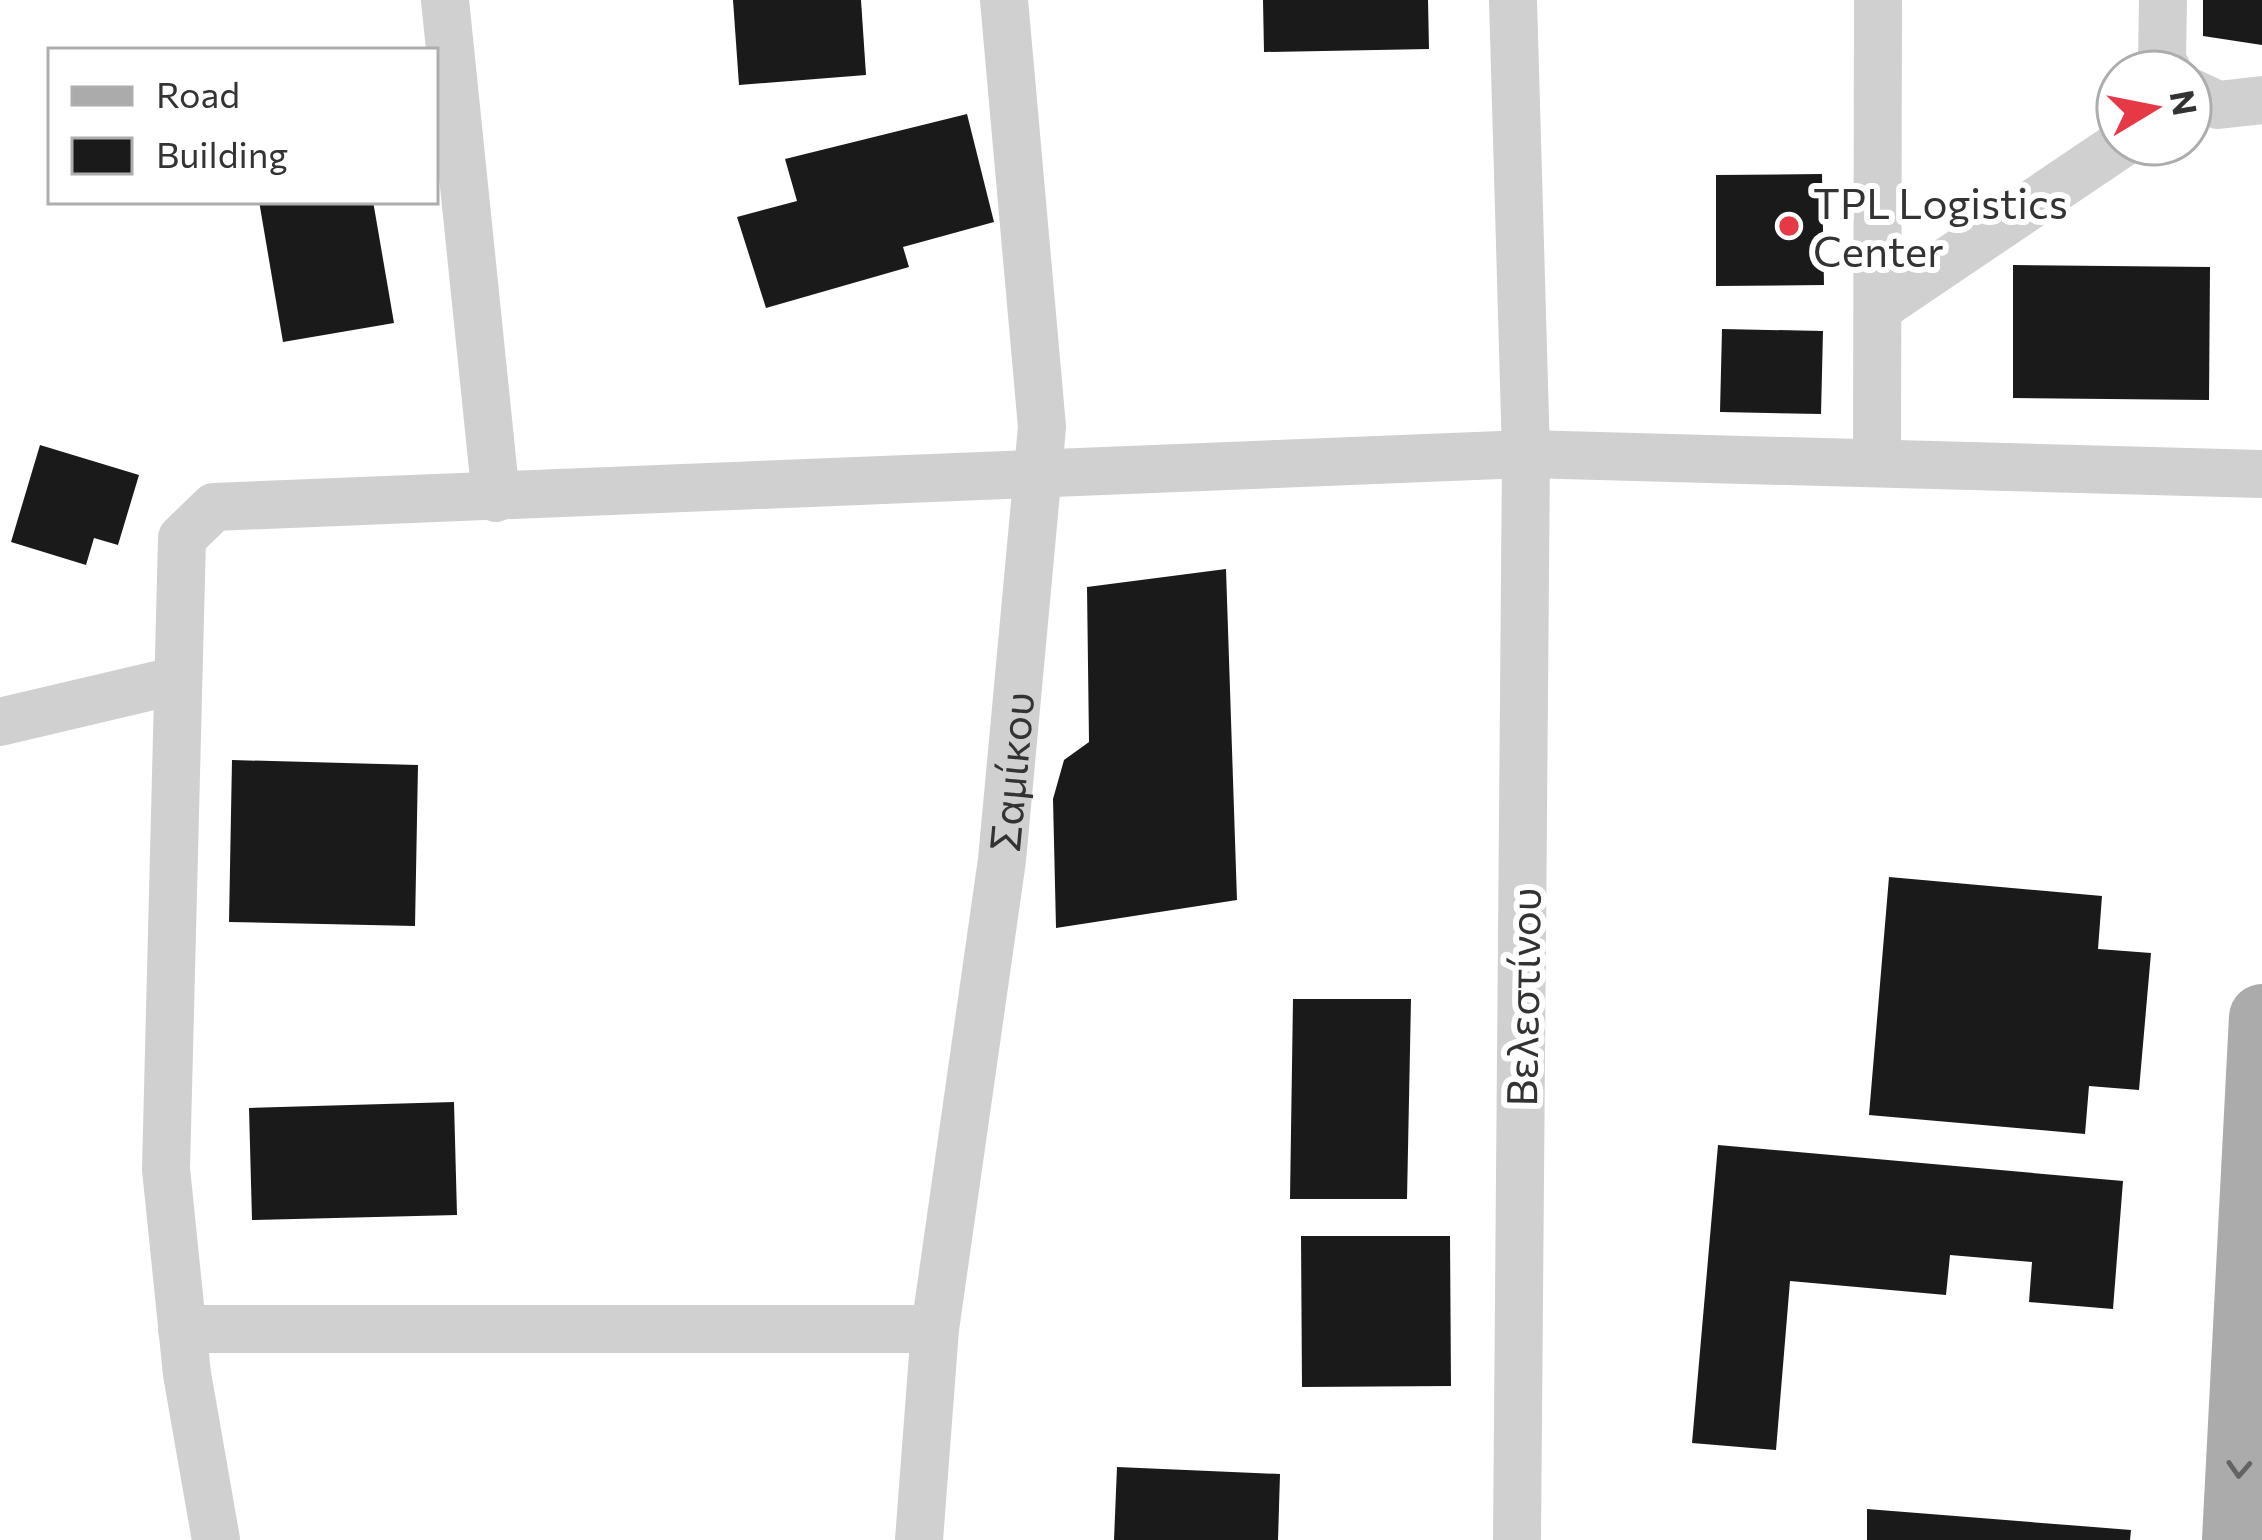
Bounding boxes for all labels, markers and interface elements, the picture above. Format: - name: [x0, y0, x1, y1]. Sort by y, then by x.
- legend: [48, 48, 438, 204]
- north arrow: [2094, 48, 2214, 168]
- text: Road: [156, 71, 240, 115]
- text: N: [2163, 87, 2207, 118]
- text: Building: [156, 131, 288, 175]
- place label: TPL Logistics Center: [1813, 176, 2068, 276]
- marker: TPL Logistics Center: [1776, 213, 1802, 239]
- street label: Σαμίκου: [977, 690, 1043, 854]
- street label: Βελεστίνου: [1494, 887, 1550, 1107]
- one-way arrow: [2226, 1460, 2252, 1479]

